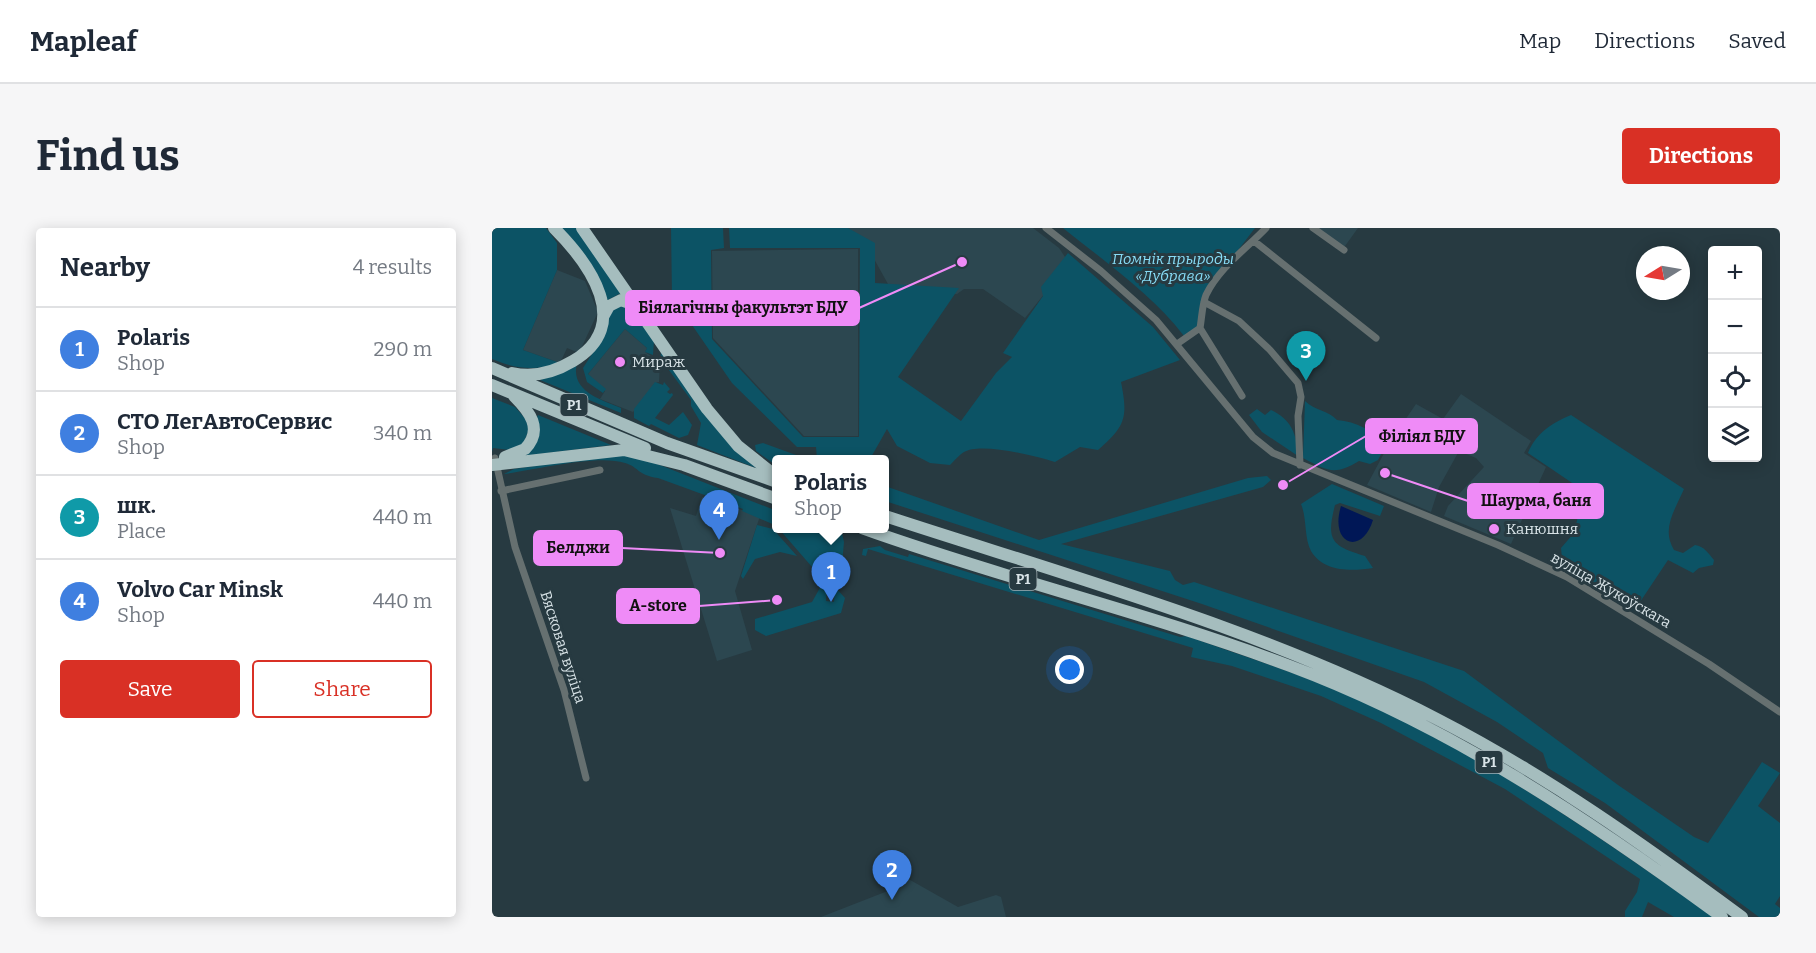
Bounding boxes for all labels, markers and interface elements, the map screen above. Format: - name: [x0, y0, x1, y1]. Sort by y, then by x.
- text: Mapleaf: [30, 25, 137, 58]
- text: Map: [1519, 28, 1561, 54]
- text: Directions: [1594, 28, 1695, 54]
- text: Saved: [1728, 28, 1786, 54]
- button: Directions: [1622, 128, 1780, 184]
- text: Find us: [36, 131, 180, 181]
- north arrow: [1636, 246, 1690, 300]
- map controls: [1708, 246, 1762, 462]
- button: +: [1708, 246, 1762, 300]
- park label: Помнік прыроды «Дубрава»: [1112, 250, 1234, 285]
- text: Nearby: [60, 252, 150, 283]
- text: 4 results: [353, 255, 432, 279]
- callout: Біялагічны факультэт БДУ: [626, 291, 859, 325]
- text: Біялагічны факультэт БДУ: [638, 298, 848, 317]
- button: −: [1708, 300, 1762, 354]
- text: Polaris: [117, 324, 190, 351]
- pin: 3: [1286, 332, 1326, 381]
- text: 1: [75, 337, 84, 361]
- text: 290 m: [374, 337, 432, 361]
- text: Shop: [117, 351, 165, 375]
- place label: Мираж: [632, 353, 685, 371]
- button: locate: [1708, 354, 1762, 408]
- marker: Мираж: [613, 355, 627, 369]
- road number: Р1: [560, 394, 588, 416]
- text: СТО ЛегАвтоСервис: [117, 408, 332, 435]
- button: layers: [1708, 408, 1762, 462]
- callout: Філіял БДУ: [1366, 419, 1477, 453]
- text: 2: [74, 421, 85, 445]
- text: 340 m: [373, 421, 432, 445]
- text: Філіял БДУ: [1379, 427, 1465, 446]
- text: Shop: [117, 435, 165, 459]
- popup: [772, 455, 889, 533]
- text: Polaris: [794, 469, 867, 496]
- callout: Шаурма, баня: [1468, 484, 1603, 518]
- pin: 4: [700, 490, 738, 540]
- text: Шаурма, баня: [1481, 491, 1591, 510]
- text: шк.: [117, 492, 156, 519]
- text: Shop: [794, 496, 842, 520]
- text: 3: [74, 505, 85, 529]
- text: 440 m: [373, 505, 432, 529]
- text: Place: [117, 519, 166, 543]
- place label: Канюшня: [1506, 520, 1578, 538]
- marker: Канюшня: [1487, 522, 1501, 536]
- callout: Белджи: [534, 531, 622, 565]
- text: Белджи: [546, 538, 610, 557]
- street label: вуліца Жукоўскага: [1548, 548, 1674, 632]
- pin: 1: [812, 552, 850, 602]
- road number: Р1: [1010, 568, 1036, 590]
- text: Volvo Car Minsk: [117, 576, 283, 603]
- text: 4: [73, 589, 86, 613]
- text: 440 m: [373, 589, 432, 613]
- street label: Вясковая вуліца: [536, 589, 590, 705]
- callout: А-store: [617, 589, 699, 623]
- text: А-store: [629, 596, 687, 615]
- text: Shop: [117, 603, 165, 627]
- your location: [1055, 655, 1084, 684]
- button: Save: [60, 660, 240, 718]
- button: Share: [252, 660, 432, 718]
- road number: Р1: [1476, 751, 1502, 773]
- pin: 2: [872, 850, 912, 900]

